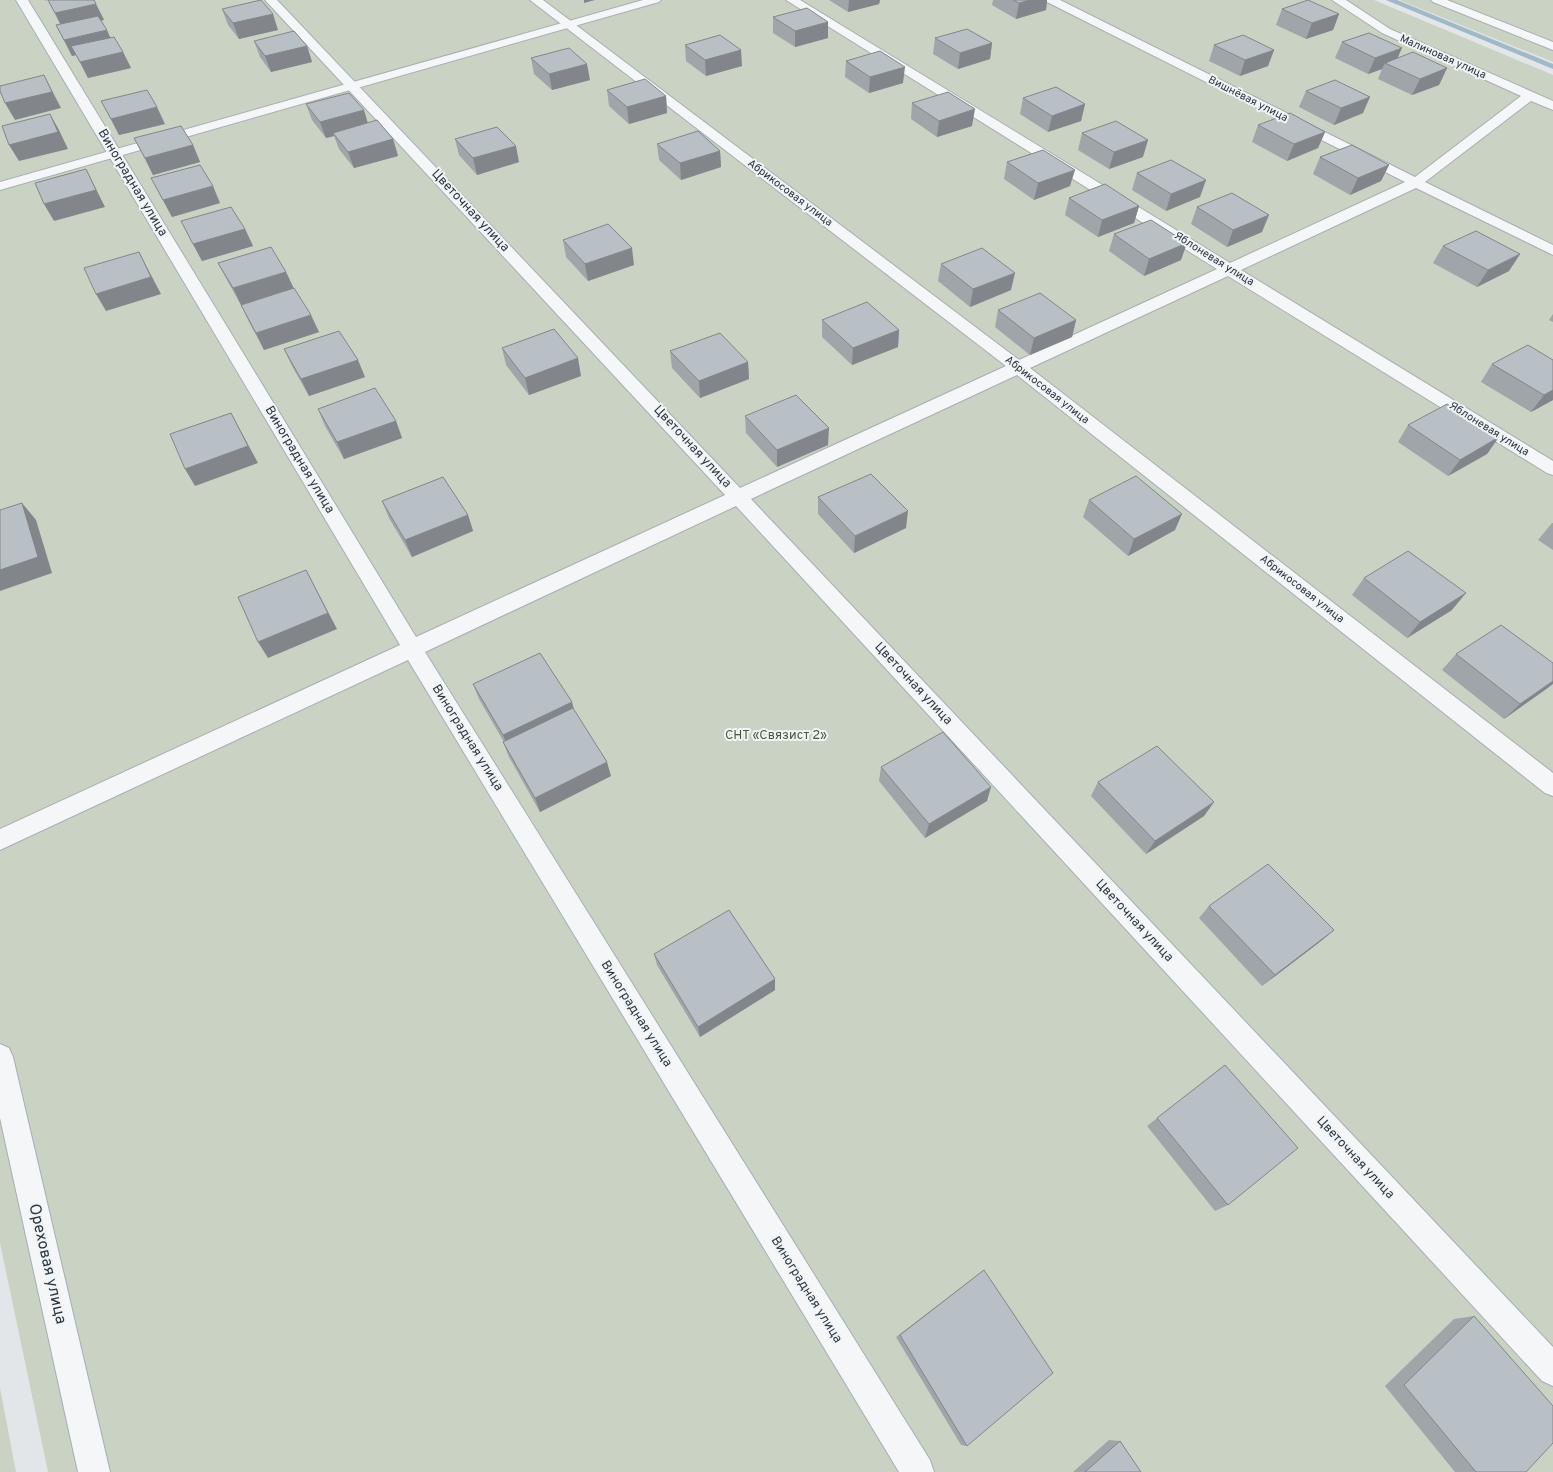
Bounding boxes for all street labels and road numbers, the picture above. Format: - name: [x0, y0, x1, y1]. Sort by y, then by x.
- street label: Малиновая улица: [1398, 32, 1488, 82]
- street label: Вишнёвая улица: [1206, 73, 1290, 125]
- street label: Виноградная улица: [94, 126, 170, 240]
- street label: Абрикосовая улица: [745, 156, 835, 230]
- street label: Цветочная улица: [428, 166, 512, 256]
- street label: Яблоневая улица: [1171, 229, 1257, 289]
- street label: Абрикосовая улица: [1002, 353, 1092, 427]
- street label: Яблоневая улица: [1446, 399, 1532, 459]
- street label: Цветочная улица: [650, 402, 734, 492]
- street label: Виноградная улица: [261, 403, 337, 517]
- street label: Абрикосовая улица: [1257, 552, 1347, 626]
- street label: Цветочная улица: [871, 639, 955, 729]
- street label: Виноградная улица: [428, 682, 506, 794]
- street label: Цветочная улица: [1092, 876, 1176, 966]
- street label: Виноградная улица: [597, 958, 675, 1070]
- street label: Цветочная улица: [1313, 1113, 1397, 1203]
- street label: Ореховая улица: [23, 1202, 71, 1326]
- street label: Виноградная улица: [767, 1234, 845, 1346]

